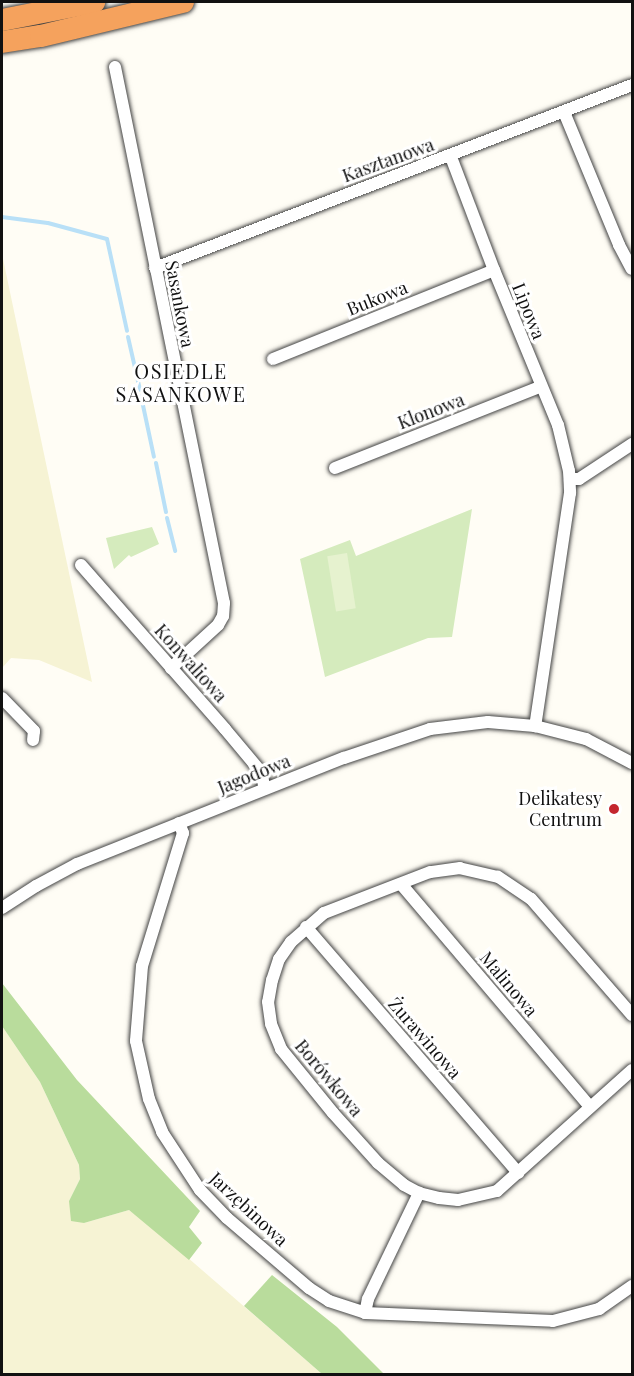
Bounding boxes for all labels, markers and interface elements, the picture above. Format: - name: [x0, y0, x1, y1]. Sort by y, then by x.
- street label: Kasztanowa: [339, 133, 437, 187]
- street label: Sasankowa: [161, 259, 199, 349]
- street label: Bukowa: [344, 276, 410, 320]
- street label: Lipowa: [508, 280, 550, 342]
- district label: OSIEDLE SASANKOWE: [116, 359, 246, 406]
- street label: Klonowa: [395, 388, 467, 434]
- street label: Konwaliowa: [150, 619, 232, 707]
- street label: Jagodowa: [214, 750, 294, 798]
- place label: Delikatesy Centrum: [518, 788, 602, 830]
- marker: Delikatesy Centrum: [607, 802, 621, 816]
- street label: Malinowa: [476, 947, 542, 1021]
- street label: Żurawinowa: [384, 993, 466, 1083]
- street label: Borówkowa: [291, 1035, 367, 1121]
- street label: Jarzębinowa: [206, 1167, 292, 1251]

